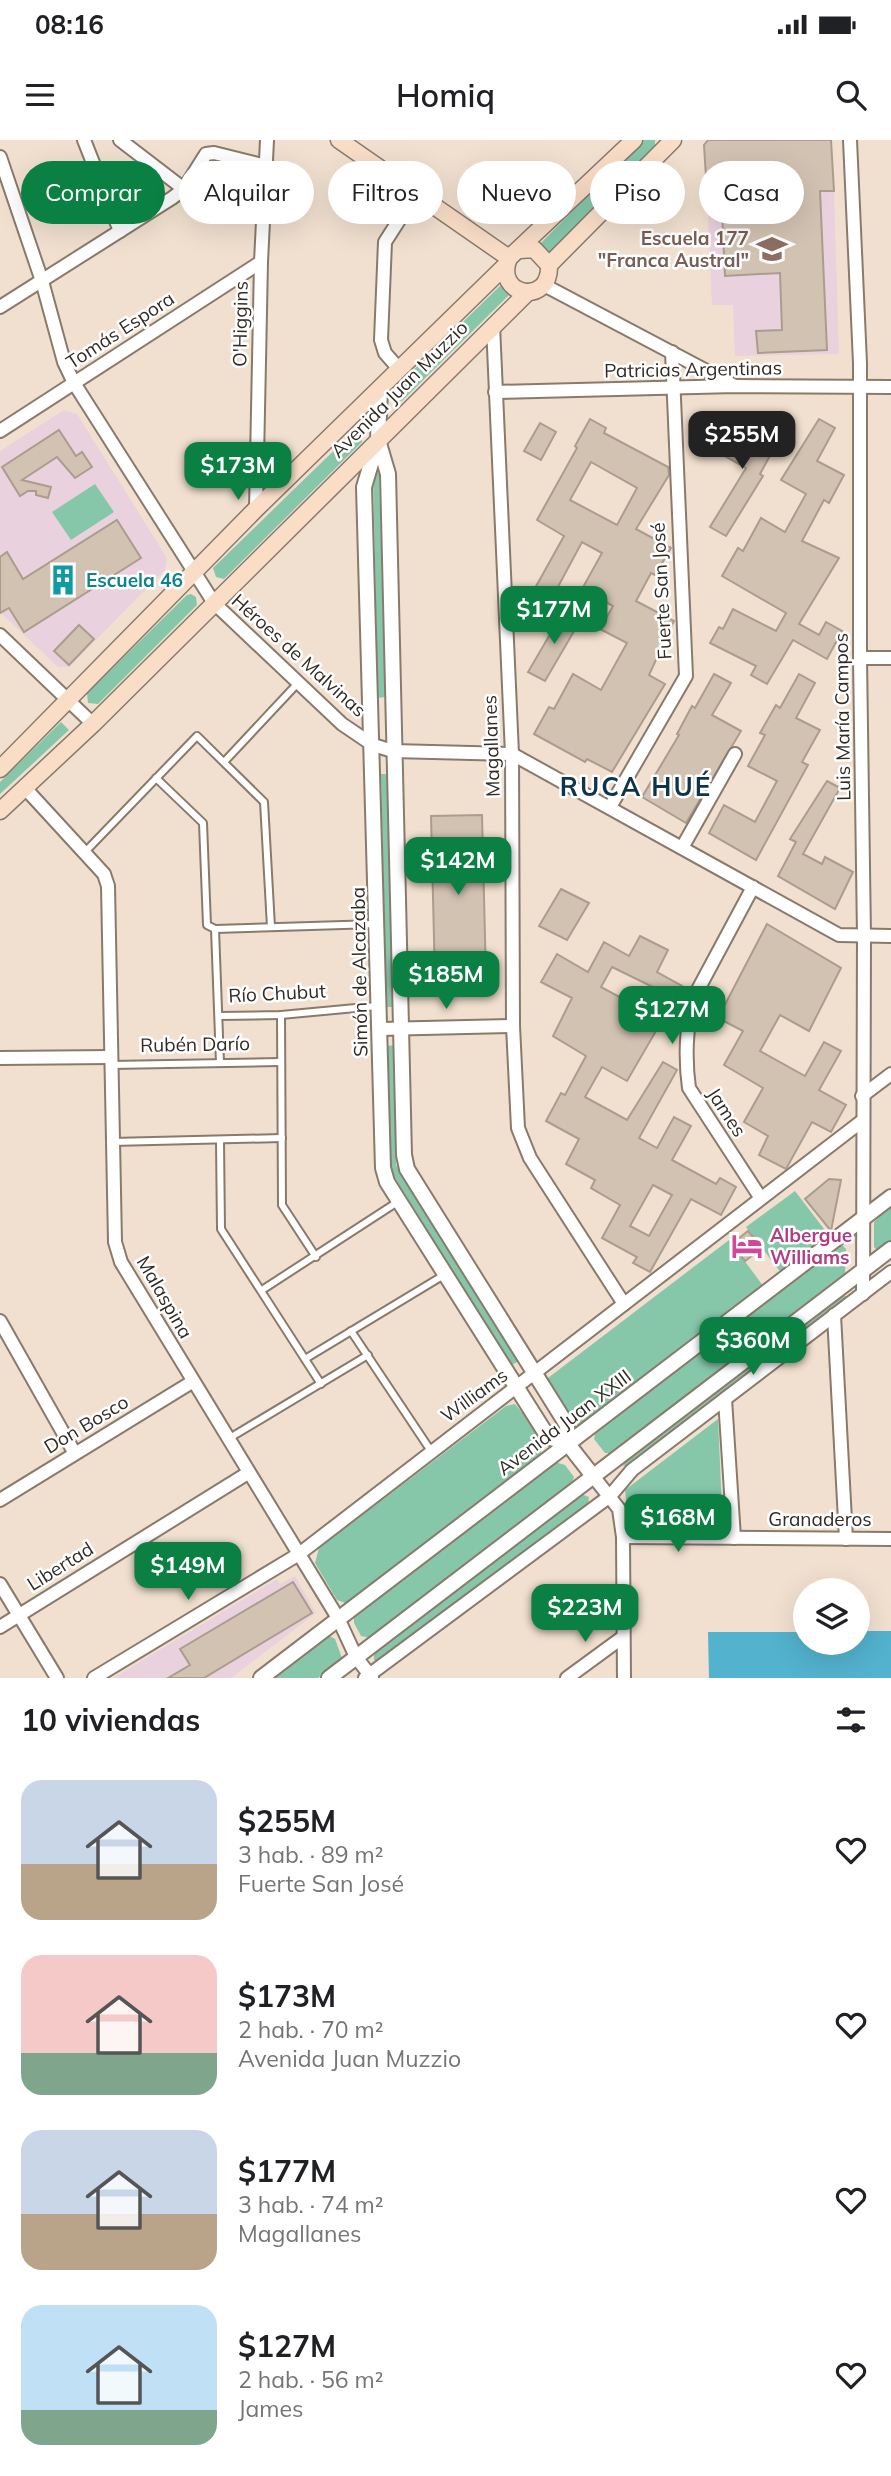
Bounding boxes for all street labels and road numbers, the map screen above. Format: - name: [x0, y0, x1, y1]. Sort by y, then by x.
- street label: O'Higgins: [227, 281, 253, 367]
- street label: Tomás Espora: [61, 286, 179, 374]
- street label: Avenida Juan Muzzio: [325, 315, 473, 463]
- street label: Patricias Argentinas: [604, 355, 782, 383]
- street label: Fuerte San José: [645, 522, 677, 660]
- street label: Héroes de Malvinas: [227, 588, 371, 722]
- street label: Luis María Campos: [829, 633, 855, 801]
- street label: Magallanes: [477, 695, 505, 797]
- street label: Simón de Alcazaba: [346, 887, 372, 1057]
- street label: Río Chubut: [228, 978, 327, 1008]
- street label: Rubén Darío: [140, 1031, 250, 1057]
- street label: James: [702, 1083, 752, 1141]
- street label: Malaspina: [132, 1251, 198, 1343]
- street label: Williams: [436, 1363, 512, 1427]
- street label: Avenida Juan XXIII: [492, 1364, 636, 1480]
- street label: Don Bosco: [39, 1389, 133, 1459]
- street label: Granaderos: [768, 1507, 872, 1531]
- street label: Libertad: [22, 1536, 98, 1596]

